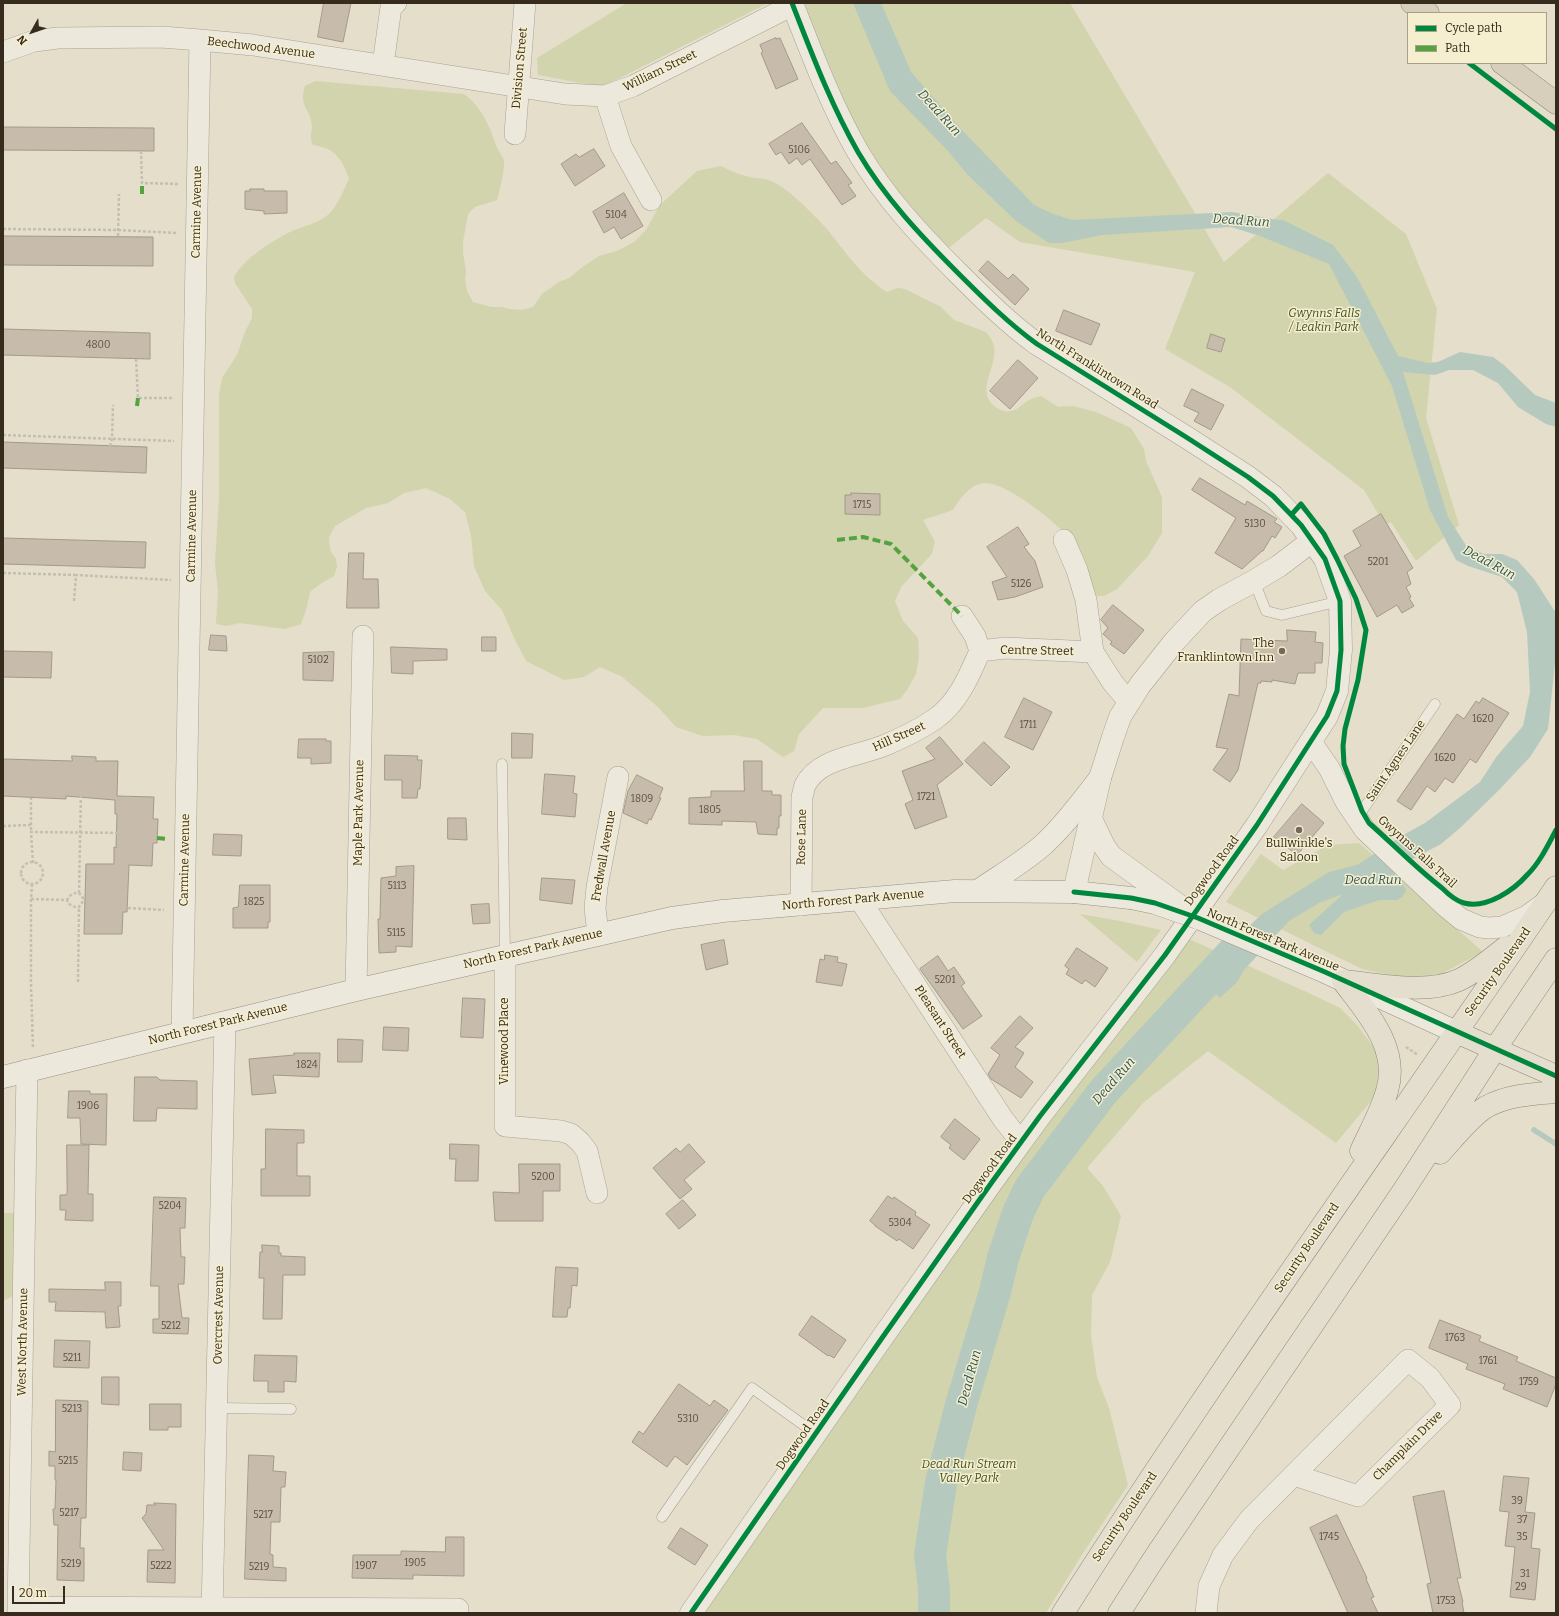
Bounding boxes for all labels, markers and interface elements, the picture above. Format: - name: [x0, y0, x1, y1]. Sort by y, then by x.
- north arrow: [12, 12, 52, 52]
- legend: [1407, 12, 1547, 64]
- text: Cycle path: [1445, 21, 1502, 35]
- street label: Division Street: [509, 27, 531, 109]
- text: N: [15, 33, 30, 47]
- street label: Beechwood Avenue: [206, 34, 316, 62]
- text: Path: [1445, 41, 1470, 55]
- street label: William Street: [621, 47, 699, 95]
- water label: Dead Run: [914, 87, 964, 139]
- house number: 5106: [788, 144, 810, 156]
- street label: Carmine Avenue: [189, 165, 205, 259]
- house number: 5104: [605, 209, 627, 221]
- water label: Dead Run: [1212, 211, 1270, 231]
- park label: Gwynns Falls / Leakin Park: [1288, 307, 1360, 335]
- street label: North Franklintown Road: [1033, 326, 1161, 412]
- house number: 4800: [86, 339, 110, 351]
- street label: Carmine Avenue: [184, 489, 200, 583]
- house number: 1715: [853, 499, 871, 511]
- house number: 5130: [1244, 518, 1266, 530]
- water label: Dead Run: [1460, 543, 1518, 583]
- house number: 5201: [1367, 556, 1389, 568]
- house number: 5126: [1011, 578, 1031, 590]
- place label: The Franklintown Inn: [1177, 637, 1274, 665]
- street label: Centre Street: [1000, 643, 1074, 659]
- marker: The Franklintown Inn: [1277, 646, 1287, 656]
- house number: 5102: [307, 654, 329, 666]
- house number: 1620: [1472, 713, 1494, 725]
- street label: Saint Agnes Lane: [1363, 717, 1429, 805]
- street label: Hill Street: [870, 719, 928, 755]
- house number: 1711: [1019, 719, 1037, 731]
- house number: 1620: [1434, 752, 1456, 764]
- street label: Maple Park Avenue: [351, 760, 367, 866]
- house number: 1721: [917, 791, 935, 803]
- house number: 1809: [631, 793, 653, 805]
- house number: 1805: [699, 804, 721, 816]
- street label: Fredwall Avenue: [589, 809, 619, 903]
- street label: Rose Lane: [794, 809, 810, 865]
- street label: Carmine Avenue: [177, 813, 193, 907]
- street label: Gwynns Falls Trail: [1375, 813, 1459, 891]
- marker: Bullwinkle's Saloon: [1294, 825, 1304, 835]
- street label: Dogwood Road: [1182, 833, 1242, 909]
- place label: Bullwinkle's Saloon: [1266, 837, 1332, 865]
- water label: Dead Run: [1344, 872, 1402, 888]
- house number: 5113: [387, 880, 407, 892]
- street label: North Forest Park Avenue: [781, 887, 925, 913]
- house number: 1825: [244, 896, 264, 908]
- street label: North Forest Park Avenue: [1205, 906, 1341, 974]
- street label: Security Boulevard: [1462, 925, 1534, 1019]
- street label: North Forest Park Avenue: [462, 926, 604, 972]
- house number: 5115: [387, 927, 405, 939]
- house number: 5201: [934, 974, 956, 986]
- street label: Pleasant Street: [911, 983, 969, 1061]
- street label: Vinewood Place: [498, 997, 512, 1085]
- street label: North Forest Park Avenue: [147, 1000, 289, 1048]
- water label: Dead Run: [1089, 1054, 1139, 1108]
- house number: 1824: [296, 1059, 318, 1071]
- house number: 1906: [77, 1100, 99, 1112]
- street label: Dogwood Road: [960, 1131, 1020, 1207]
- house number: 5200: [531, 1171, 555, 1183]
- house number: 5204: [159, 1200, 181, 1212]
- street label: Security Boulevard: [1272, 1200, 1342, 1296]
- house number: 5304: [888, 1217, 912, 1229]
- street label: Overcrest Avenue: [211, 1266, 227, 1364]
- street label: West North Avenue: [15, 1288, 31, 1396]
- house number: 5212: [161, 1320, 181, 1332]
- house number: 1763: [1445, 1332, 1465, 1344]
- water label: Dead Run: [955, 1348, 985, 1408]
- house number: 5211: [63, 1352, 81, 1364]
- house number: 1761: [1479, 1355, 1497, 1367]
- house number: 1759: [1519, 1376, 1539, 1388]
- street label: Dogwood Road: [773, 1397, 833, 1473]
- house number: 5213: [62, 1403, 82, 1415]
- street label: Champlain Drive: [1370, 1408, 1446, 1484]
- house number: 5310: [677, 1413, 699, 1425]
- house number: 5215: [58, 1455, 78, 1467]
- park label: Dead Run Stream Valley Park: [922, 1458, 1016, 1486]
- street label: Security Boulevard: [1090, 1469, 1160, 1565]
- house number: 39: [1511, 1495, 1523, 1507]
- house number: 5217: [59, 1507, 79, 1519]
- house number: 5217: [253, 1509, 273, 1521]
- house number: 37: [1517, 1514, 1527, 1526]
- house number: 1745: [1319, 1531, 1339, 1543]
- house number: 35: [1516, 1531, 1528, 1543]
- house number: 1905: [404, 1557, 426, 1569]
- house number: 5219: [61, 1558, 81, 1570]
- house number: 5222: [150, 1560, 172, 1572]
- house number: 1907: [355, 1560, 377, 1572]
- house number: 5219: [249, 1561, 269, 1573]
- house number: 31: [1520, 1568, 1530, 1580]
- scale bar: [14, 1578, 67, 1604]
- house number: 29: [1515, 1581, 1527, 1593]
- text: 20 m: [19, 1586, 47, 1600]
- house number: 1753: [1436, 1595, 1456, 1607]

